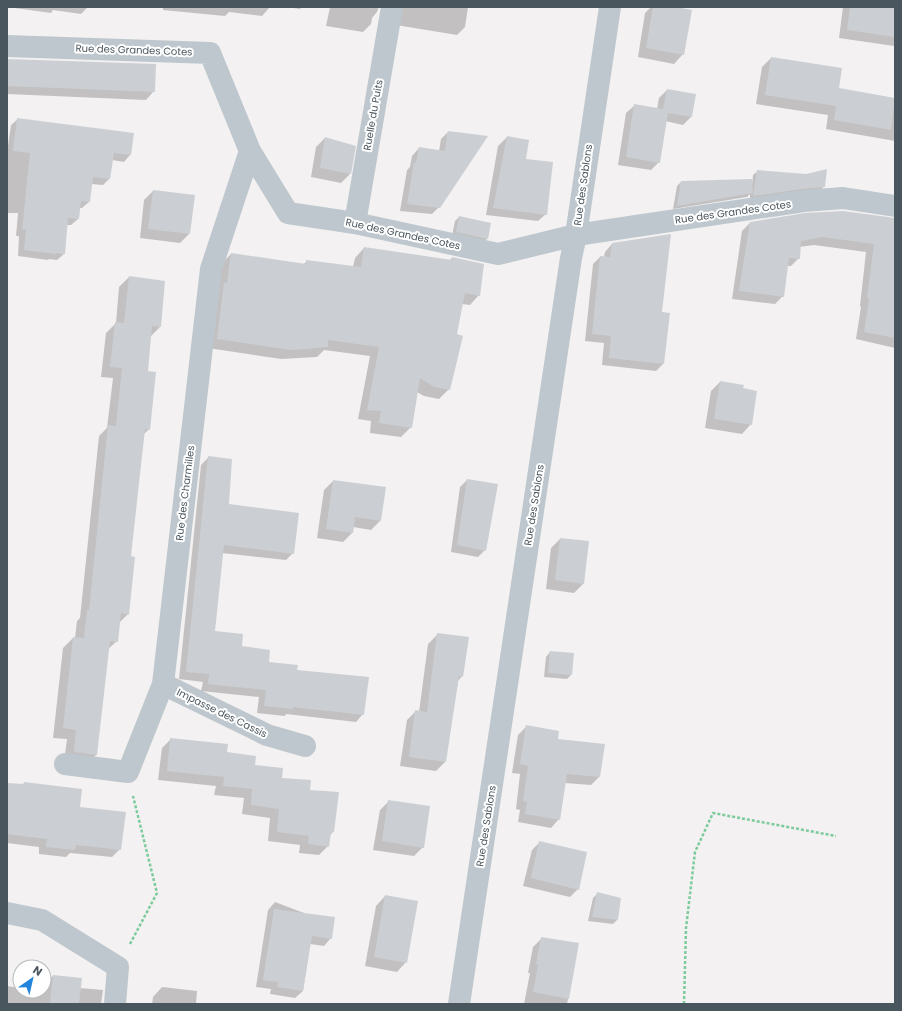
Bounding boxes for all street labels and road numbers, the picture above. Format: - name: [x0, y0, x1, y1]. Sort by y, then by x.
- street label: Rue des Grandes Cotes: [75, 40, 193, 60]
- street label: Ruelle du Puits: [359, 78, 387, 152]
- street label: Rue des Sablons: [570, 143, 596, 227]
- street label: Rue des Grandes Cotes: [674, 196, 792, 228]
- street label: Rue des Grandes Cotes: [344, 215, 462, 253]
- street label: Rue des Charmilles: [172, 444, 198, 542]
- street label: Rue des Sablons: [520, 463, 548, 547]
- street label: Impasse des Cassis: [174, 685, 270, 741]
- street label: Rue des Sablons: [472, 784, 500, 868]

